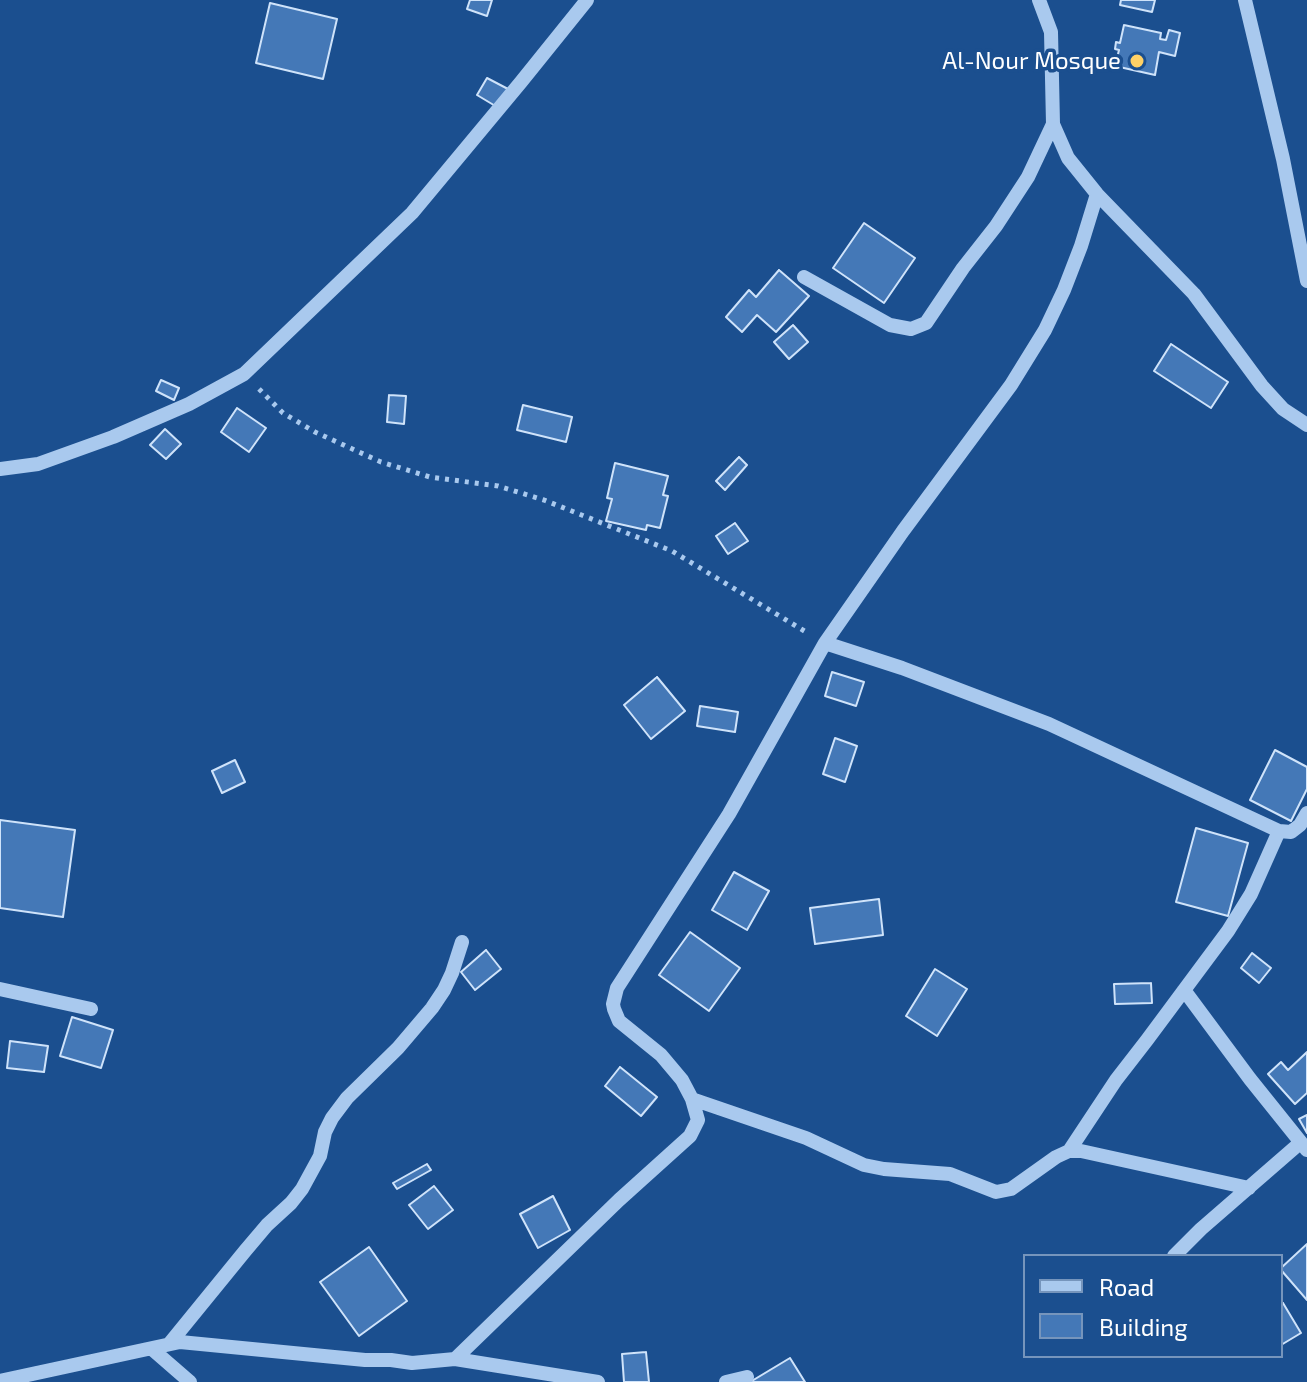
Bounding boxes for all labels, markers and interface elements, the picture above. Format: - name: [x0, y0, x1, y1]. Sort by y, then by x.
- place label: Al-Nour Mosque: [942, 47, 1121, 75]
- marker: Al-Nour Mosque: [1128, 52, 1146, 70]
- legend: [1023, 1254, 1283, 1358]
- text: Road: [1099, 1272, 1154, 1301]
- text: Building: [1099, 1312, 1188, 1341]

